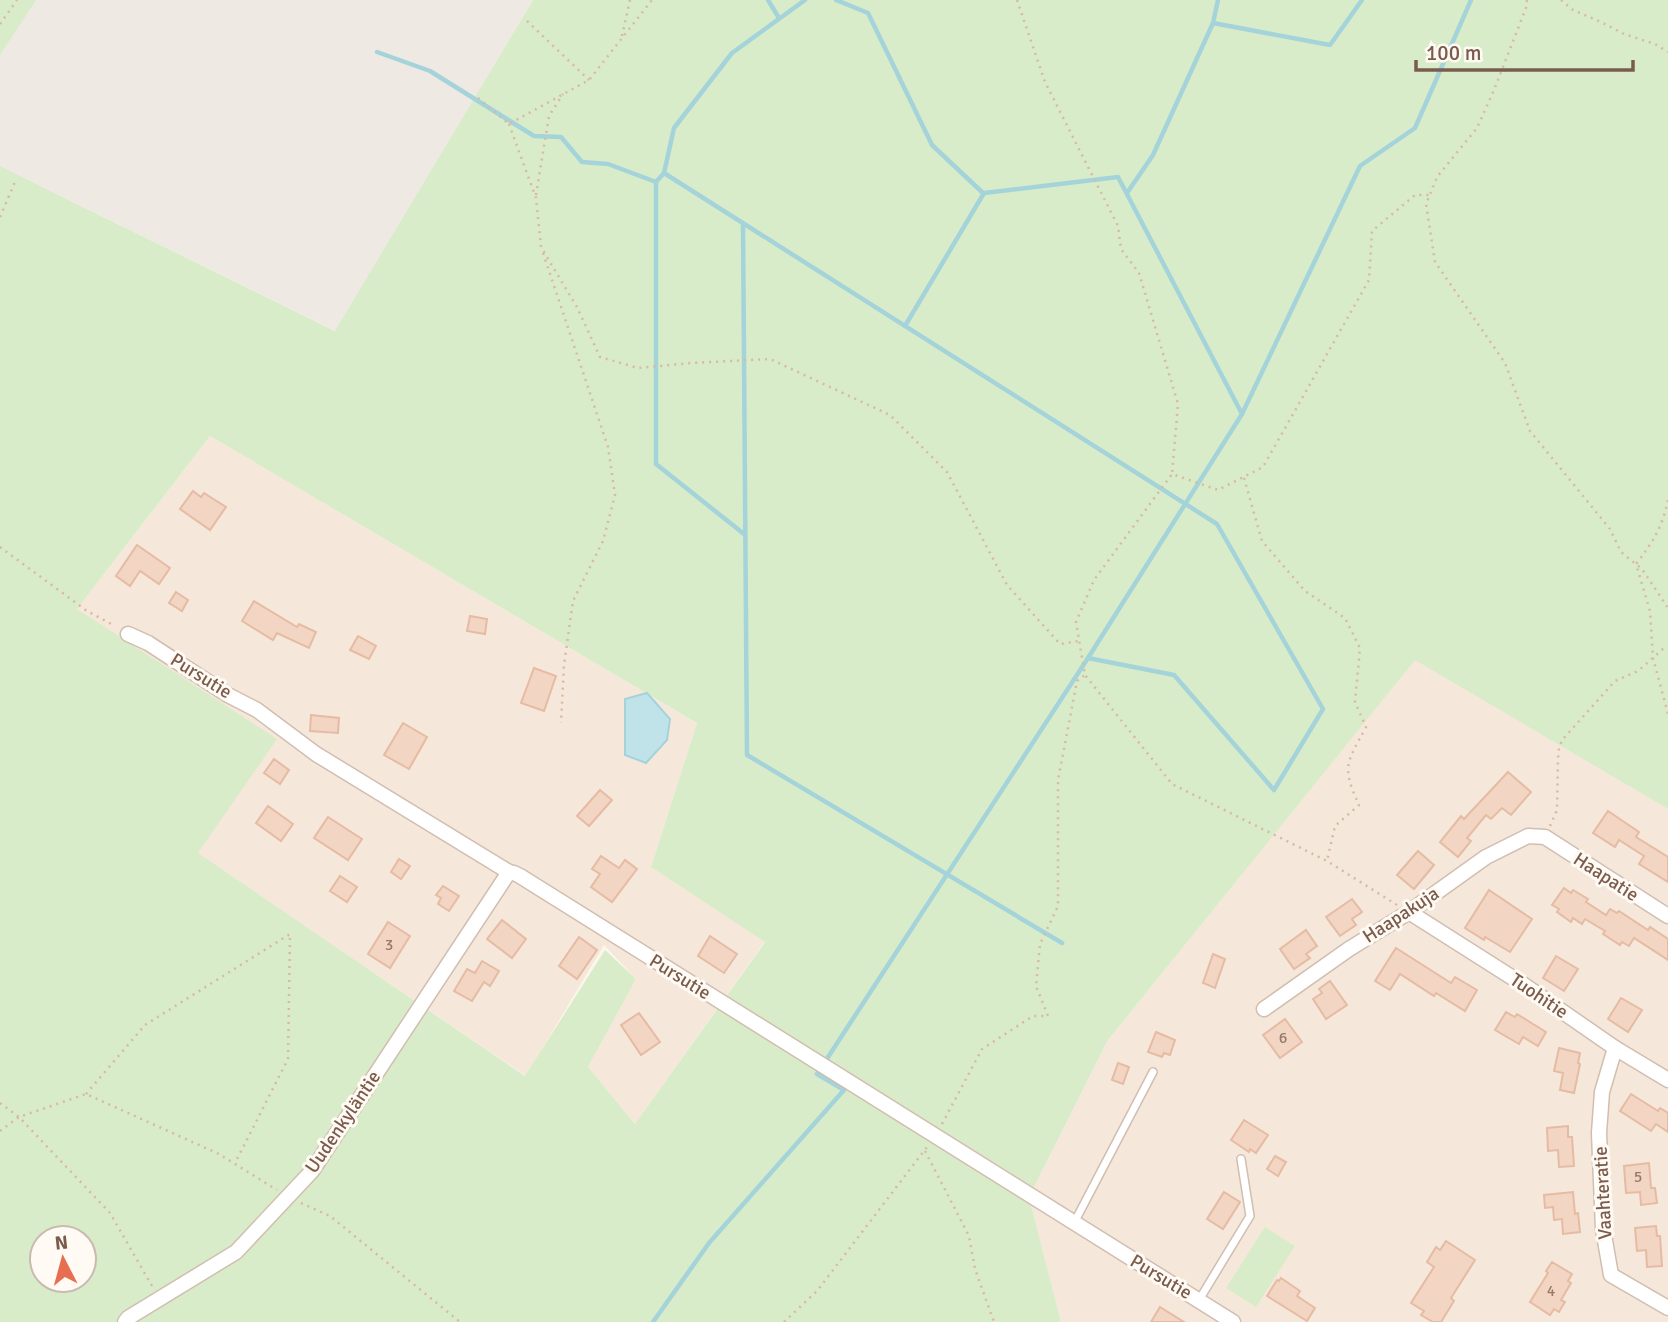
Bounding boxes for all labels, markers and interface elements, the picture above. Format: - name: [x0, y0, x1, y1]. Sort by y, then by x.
- scale bar: [1416, 28, 1633, 72]
- text: 100 m: [1426, 40, 1481, 66]
- street label: Pursutie: [166, 648, 236, 704]
- street label: Haapatie: [1569, 847, 1643, 907]
- street label: Haapakuja: [1358, 881, 1444, 949]
- house number: 3: [385, 935, 393, 955]
- street label: Pursutie: [645, 949, 715, 1005]
- street label: Tuohitie: [1505, 968, 1573, 1024]
- house number: 6: [1279, 1028, 1287, 1048]
- street label: Uudenkyläntie: [300, 1066, 386, 1178]
- street label: Vaahteratie: [1589, 1146, 1617, 1240]
- house number: 5: [1634, 1167, 1642, 1187]
- north arrow: [28, 1224, 98, 1294]
- text: N: [54, 1230, 69, 1256]
- street label: Pursutie: [1126, 1249, 1196, 1305]
- house number: 4: [1547, 1281, 1556, 1301]

